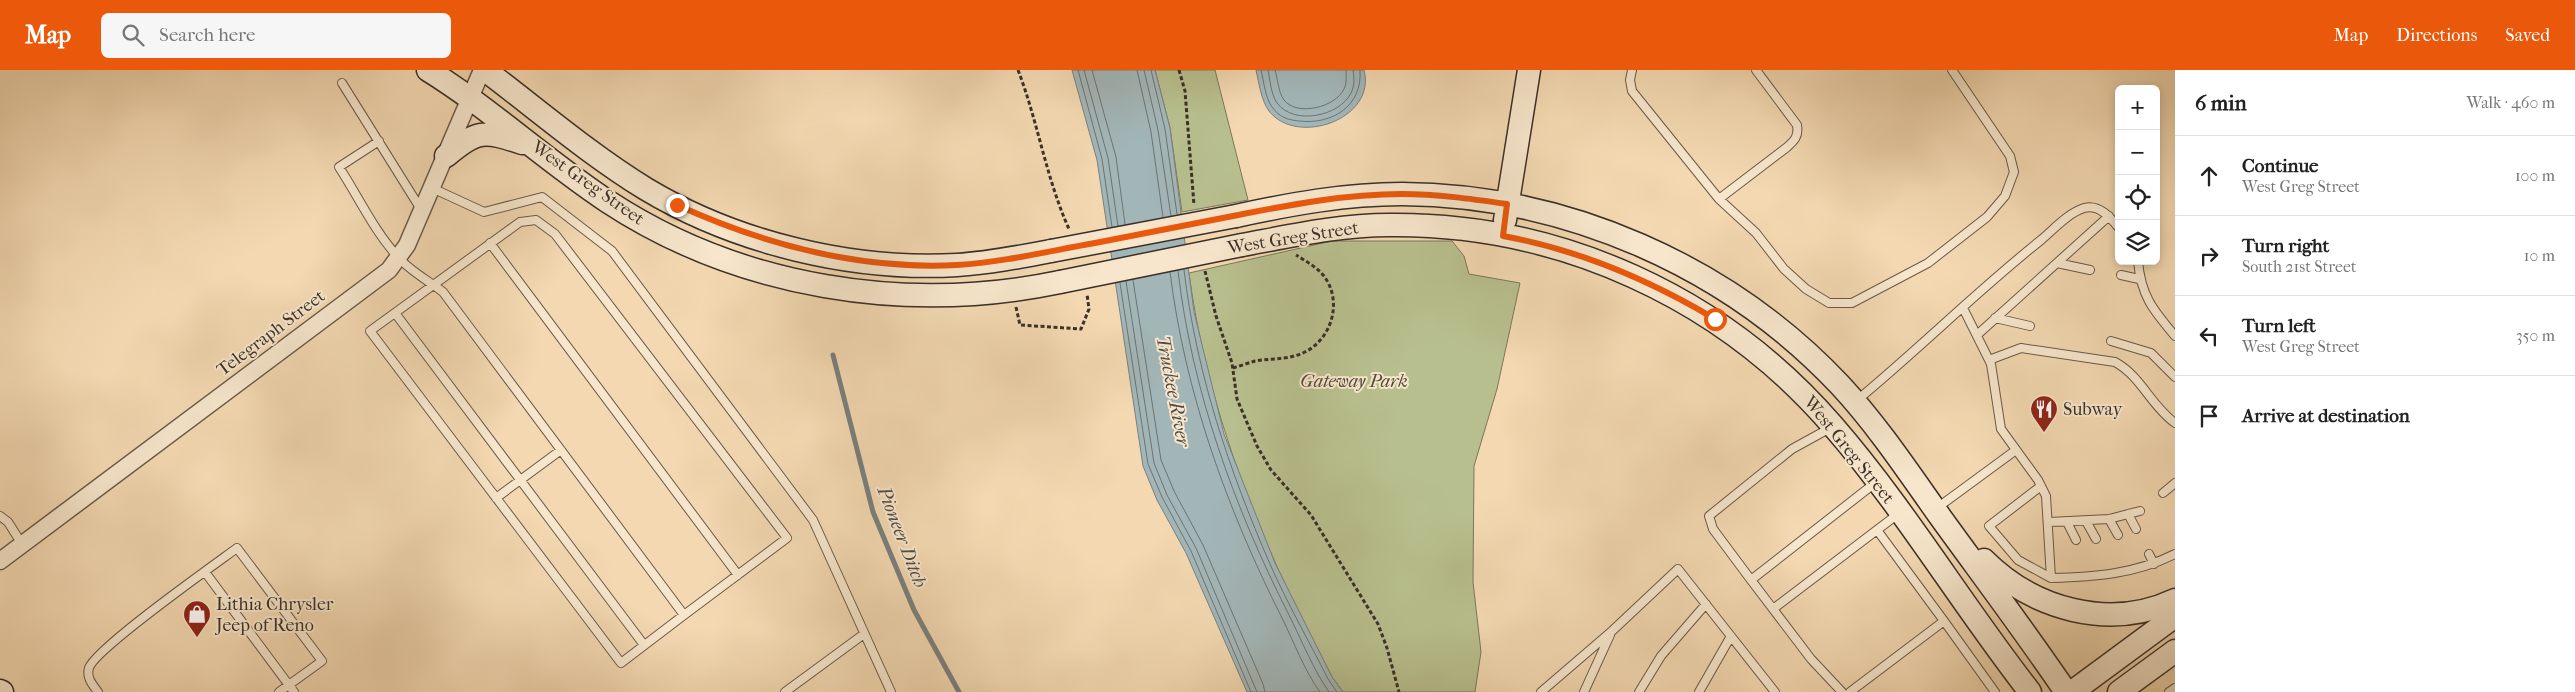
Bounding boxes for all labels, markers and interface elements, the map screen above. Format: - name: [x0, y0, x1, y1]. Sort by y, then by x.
- search box: [101, 13, 451, 58]
- text: Map: [25, 21, 71, 49]
- icon: search: [119, 21, 147, 49]
- text: Search here: [159, 24, 255, 46]
- text: Map: [2334, 25, 2368, 46]
- text: Directions: [2396, 25, 2477, 46]
- text: Saved: [2505, 25, 2550, 46]
- map controls: [2115, 85, 2160, 265]
- button: +: [2115, 85, 2160, 130]
- text: 6 min: [2195, 91, 2247, 115]
- text: Walk · 460 m: [2467, 93, 2555, 112]
- button: −: [2115, 130, 2160, 175]
- street label: West Greg Street: [527, 136, 649, 230]
- text: Continue: [2242, 155, 2318, 177]
- icon: ahead: [2195, 162, 2223, 190]
- text: 100 m: [2515, 166, 2555, 185]
- button: locate: [2115, 175, 2160, 220]
- text: West Greg Street: [2242, 177, 2360, 196]
- route end: [666, 194, 689, 217]
- street label: West Greg Street: [1225, 217, 1361, 259]
- button: layers: [2115, 220, 2160, 265]
- text: Turn right: [2242, 235, 2329, 257]
- icon: right: [2195, 242, 2223, 270]
- text: 10 m: [2524, 246, 2555, 265]
- text: South 21st Street: [2242, 257, 2357, 276]
- street label: Telegraph Street: [213, 285, 330, 380]
- route start: [1704, 308, 1727, 331]
- text: Turn left: [2242, 315, 2316, 337]
- icon: left: [2195, 322, 2223, 350]
- text: 350 m: [2516, 326, 2555, 345]
- water label: Truckee River: [1151, 334, 1195, 450]
- text: West Greg Street: [2242, 337, 2360, 356]
- park label: Gateway Park: [1300, 371, 1408, 392]
- street label: West Greg Street: [1799, 391, 1899, 509]
- restaurant icon: Subway: [2029, 394, 2059, 433]
- place label: Subway: [2063, 399, 2124, 420]
- icon: arrive: [2195, 402, 2223, 430]
- text: Arrive at destination: [2242, 405, 2410, 427]
- water label: Pioneer Ditch: [872, 482, 931, 591]
- place label: Lithia Chrysler Jeep of Reno: [214, 594, 334, 636]
- shop icon: Lithia Chrysler Jeep of Reno: [182, 599, 212, 638]

